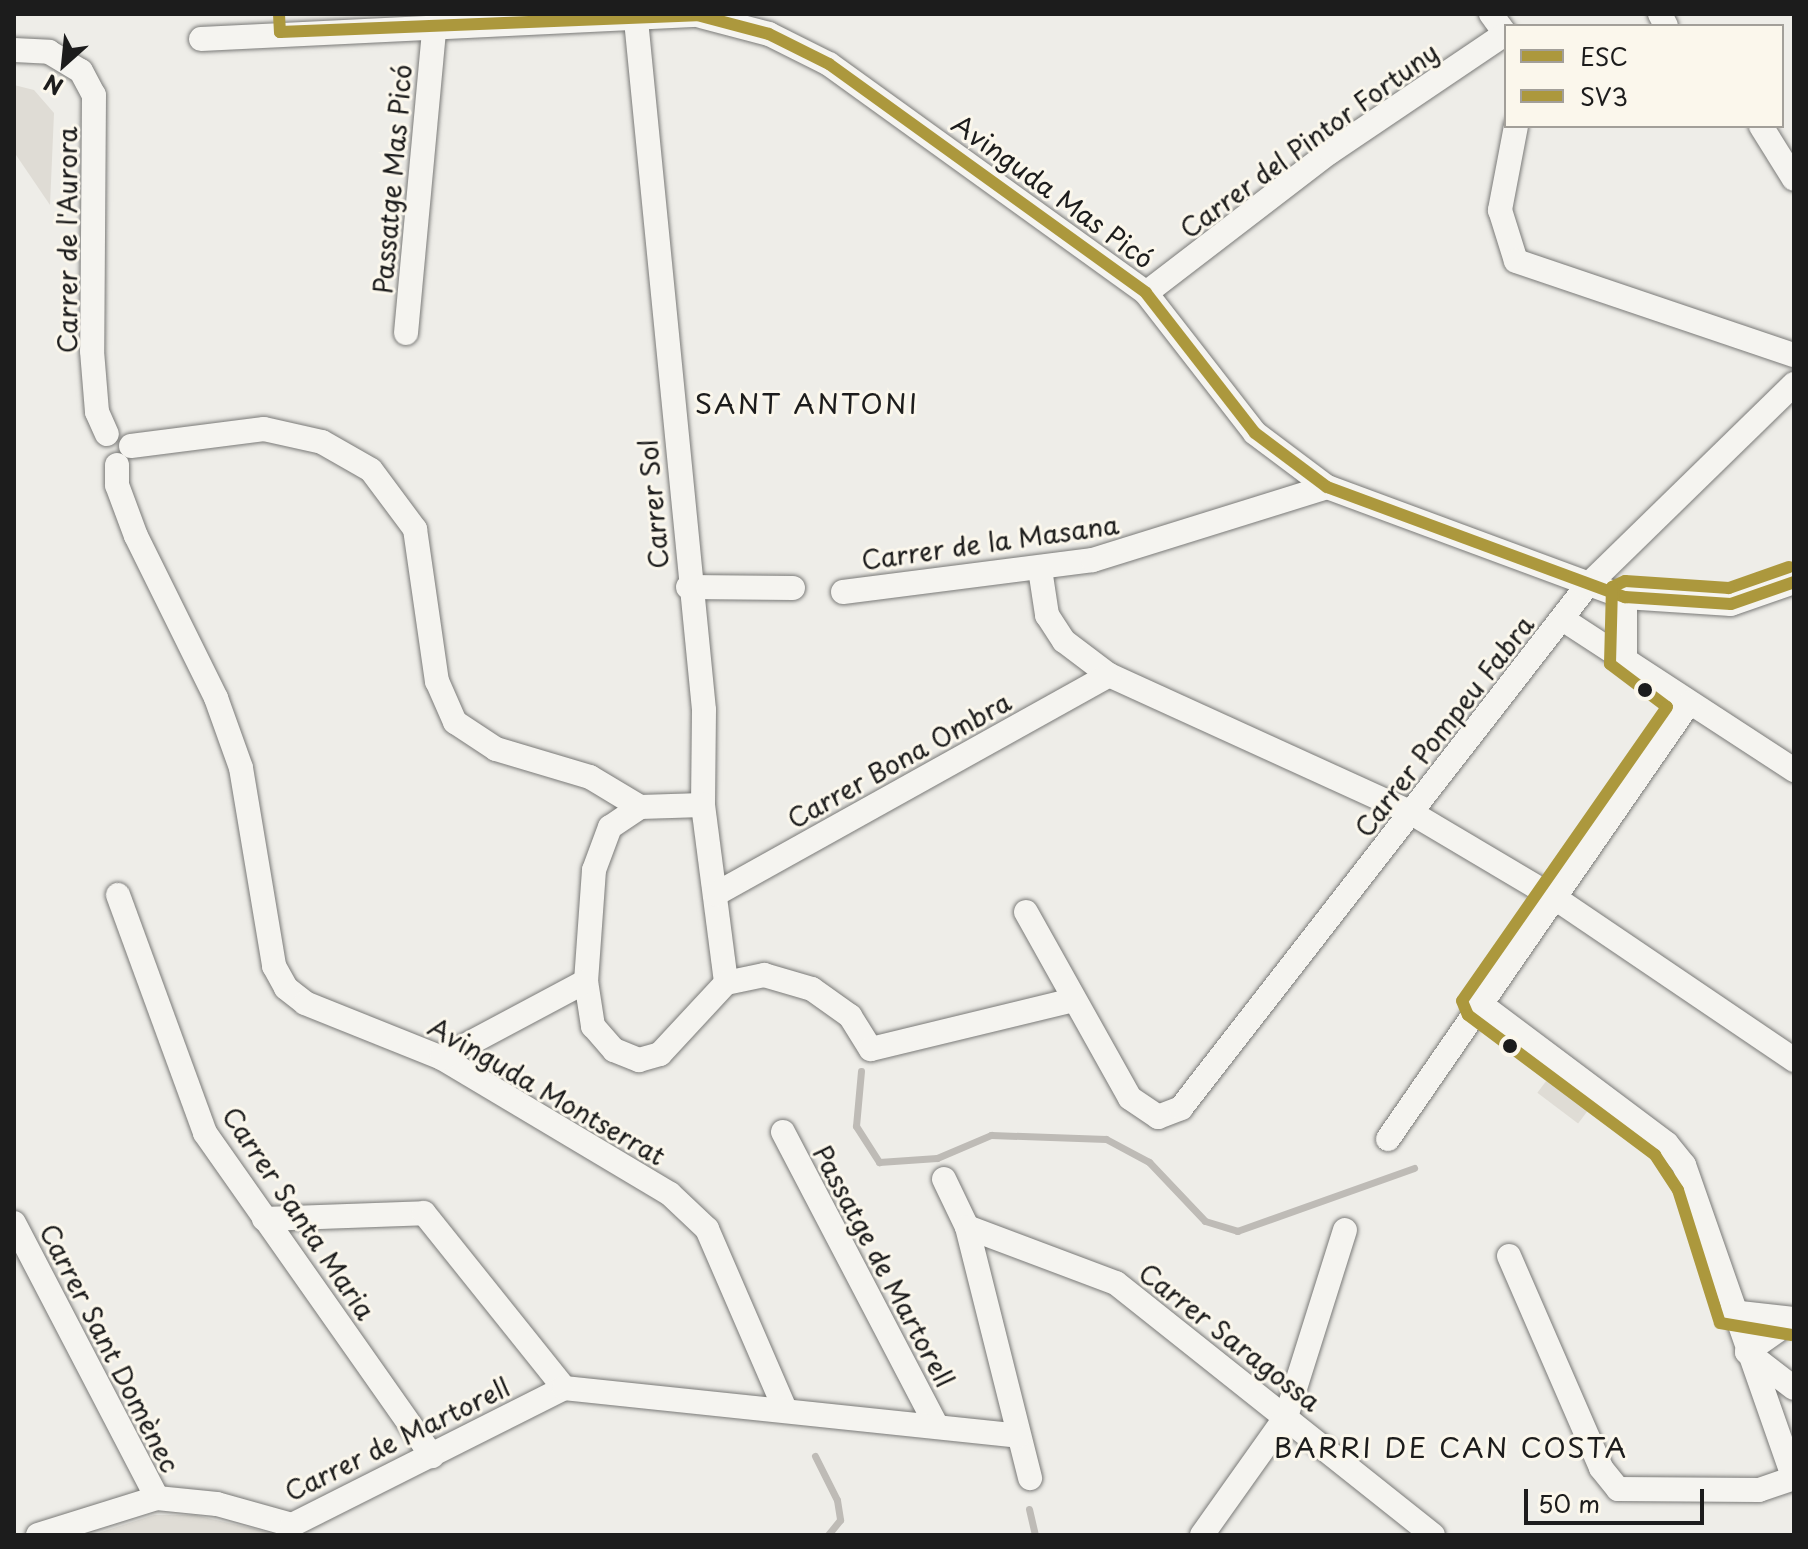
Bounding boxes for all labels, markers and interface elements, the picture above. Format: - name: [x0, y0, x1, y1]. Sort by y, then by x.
- north arrow: [24, 24, 104, 104]
- legend: [1504, 24, 1784, 128]
- street label: Carrer del Pintor Fortuny: [1171, 34, 1447, 246]
- text: ESC: [1580, 38, 1628, 74]
- street label: Passatge Mas Picó: [366, 63, 418, 295]
- text: N: [38, 67, 68, 104]
- text: SV3: [1580, 78, 1628, 114]
- street label: Avinguda Mas Picó: [947, 108, 1159, 274]
- street label: Carrer de l'Aurora: [51, 125, 83, 355]
- district label: SANT ANTONI: [694, 386, 920, 420]
- street label: Carrer Sol: [632, 438, 674, 570]
- street label: Carrer de la Masana: [858, 508, 1122, 576]
- street label: Carrer Pompeu Fabra: [1348, 610, 1540, 842]
- unlabelled marker: [1637, 682, 1653, 698]
- street label: Carrer Bona Ombra: [782, 686, 1016, 834]
- street label: Avinguda Montserrat: [424, 1011, 670, 1171]
- unlabelled marker: [1502, 1038, 1518, 1054]
- street label: Carrer Santa Maria: [216, 1100, 382, 1326]
- street label: Passatge de Martorell: [806, 1138, 962, 1394]
- street label: Carrer Sant Domènec: [33, 1218, 187, 1478]
- street label: Carrer Saragossa: [1133, 1257, 1327, 1417]
- street label: Carrer de Martorell: [279, 1371, 515, 1507]
- district label: BARRI DE CAN COSTA: [1274, 1430, 1628, 1464]
- scale bar: [1528, 1473, 1708, 1523]
- text: 50 m: [1538, 1485, 1600, 1521]

